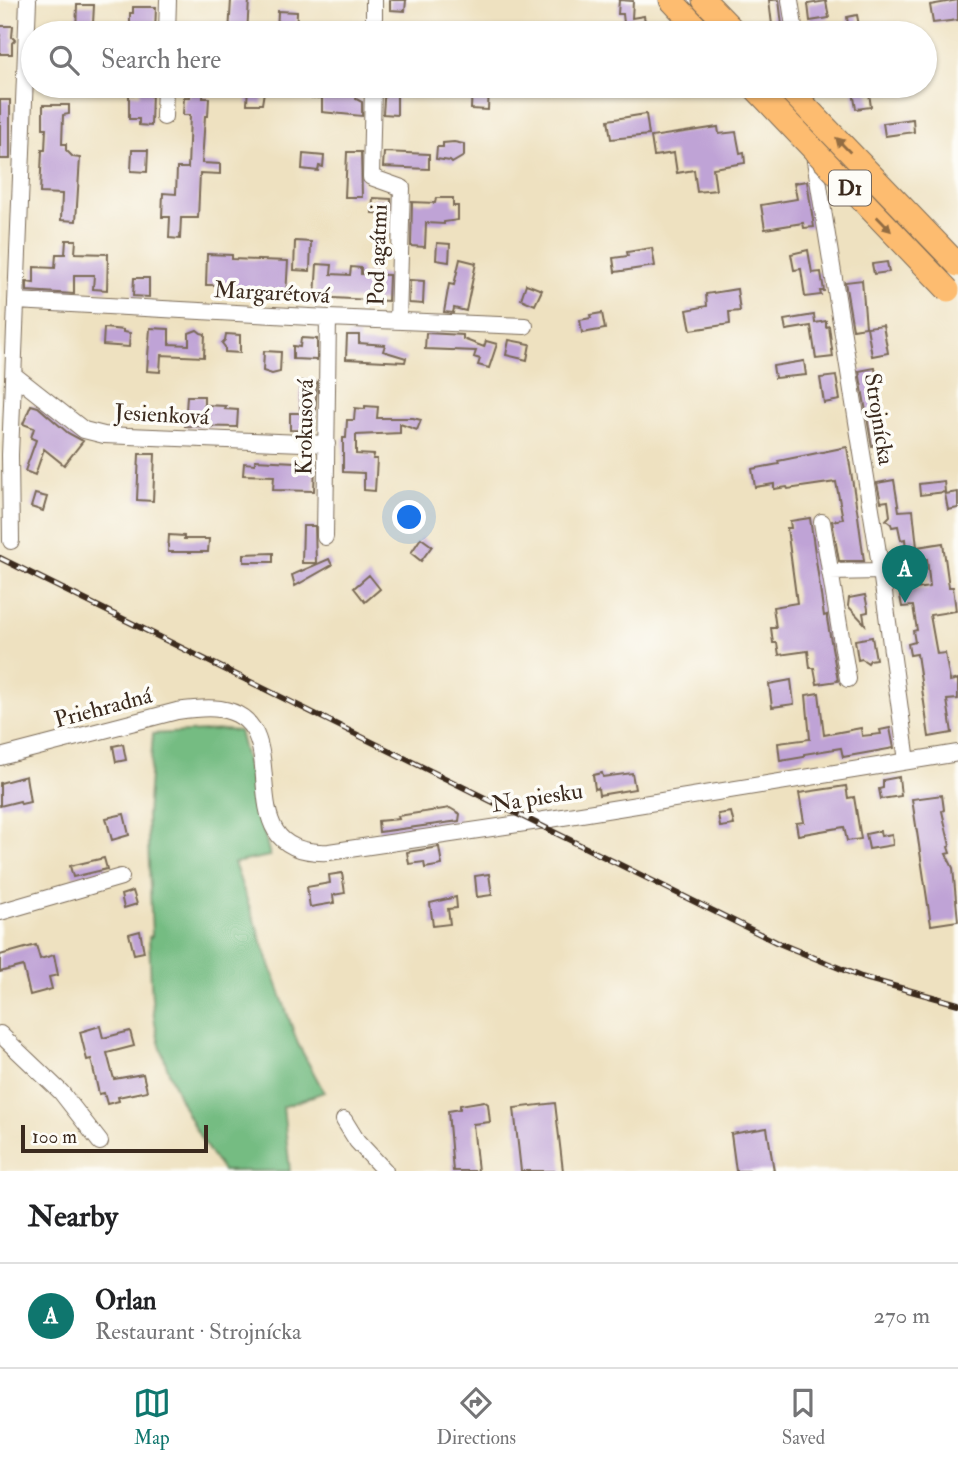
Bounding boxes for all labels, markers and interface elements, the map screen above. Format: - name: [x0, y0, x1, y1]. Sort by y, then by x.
- search box: [21, 21, 937, 98]
- icon: search: [45, 41, 83, 79]
- text: Search here: [101, 44, 221, 76]
- one-way arrow: [835, 136, 851, 154]
- road number: D1: [829, 170, 871, 206]
- street label: Pod agátmi: [361, 204, 394, 306]
- one-way arrow: [876, 215, 892, 232]
- street label: Margarétová: [213, 275, 331, 310]
- street label: Strojnícka: [858, 371, 901, 468]
- street label: Krokusová: [289, 378, 320, 475]
- street label: Jesienková: [113, 397, 211, 431]
- your location: [392, 500, 426, 534]
- pin: A: [882, 545, 928, 603]
- street label: Priehradná: [51, 680, 156, 734]
- street label: Na piesku: [489, 776, 585, 820]
- scale bar: [21, 1122, 208, 1154]
- text: 100 m: [32, 1125, 77, 1149]
- text: Nearby: [28, 1198, 118, 1235]
- text: Orlan: [95, 1285, 157, 1317]
- text: A: [44, 1301, 58, 1330]
- text: 270 m: [873, 1301, 930, 1330]
- text: Restaurant · Strojnícka: [95, 1317, 302, 1346]
- tab: Map: [133, 1384, 171, 1450]
- tab: Directions: [436, 1384, 516, 1450]
- tab: Saved: [782, 1384, 825, 1450]

